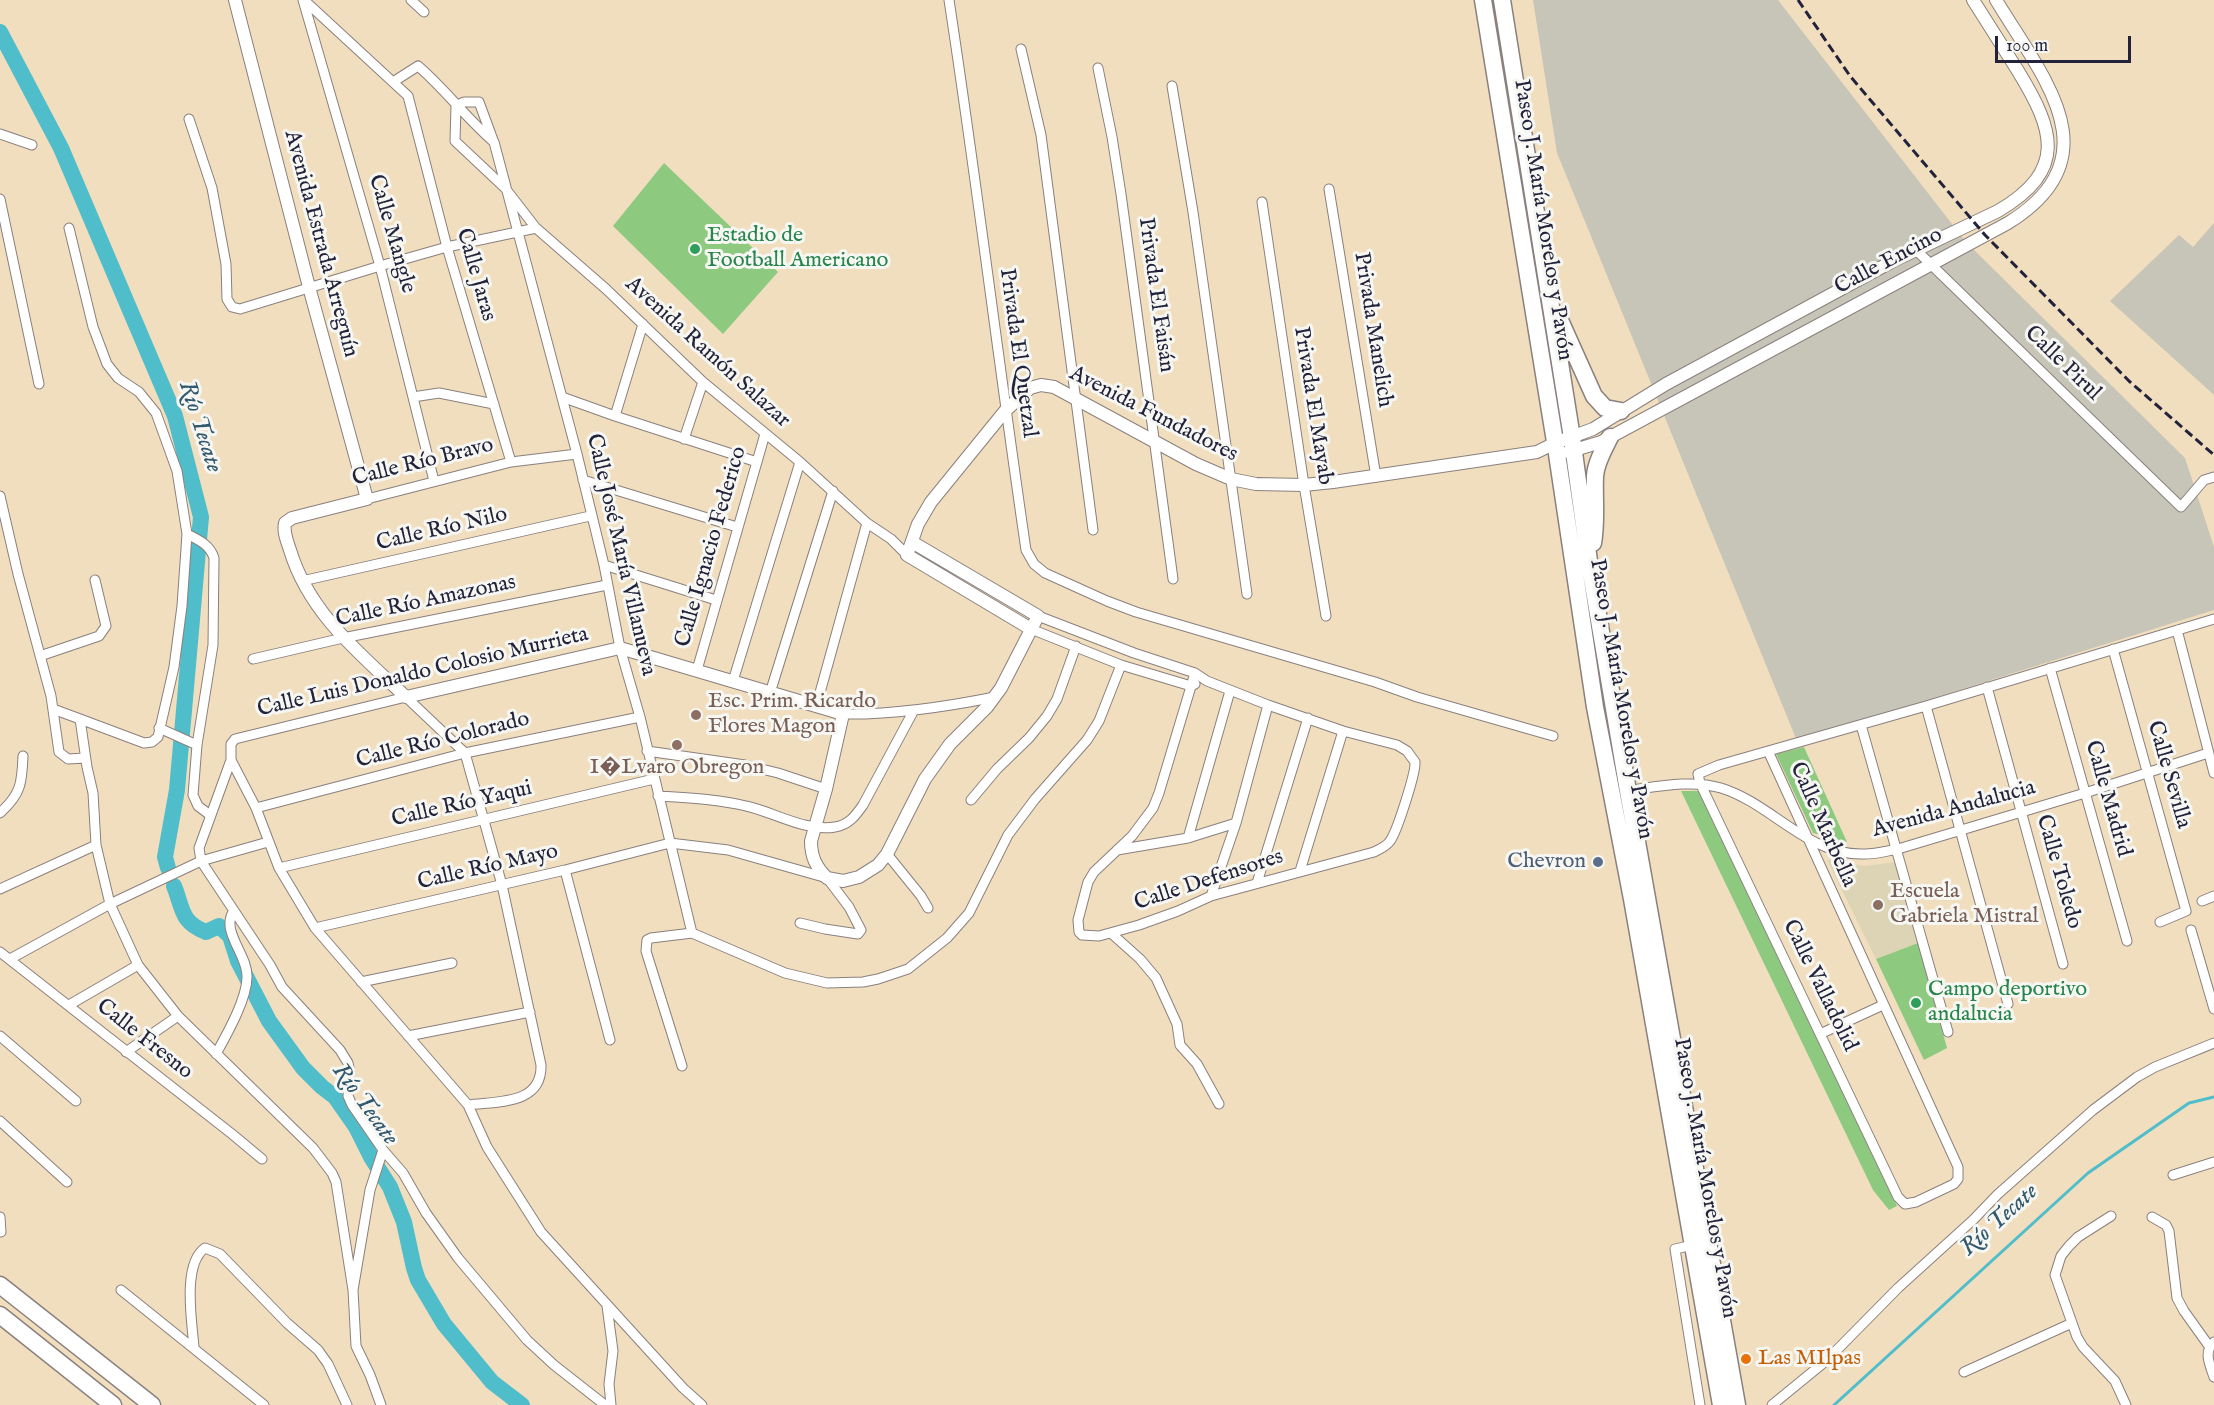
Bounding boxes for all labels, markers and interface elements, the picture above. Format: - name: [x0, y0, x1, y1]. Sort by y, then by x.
- scale bar: [1998, 24, 2134, 62]
- text: 100 m: [2006, 35, 2048, 58]
- street label: Paseo J. María Morelos y Pavón: [1507, 78, 1577, 362]
- street label: Avenida Estrada Arreguín: [277, 128, 363, 360]
- street label: Calle Mangle: [362, 172, 420, 296]
- street label: Privada El Faisán: [1131, 216, 1179, 374]
- place label: Estadio de Football Americano: [707, 223, 888, 274]
- street label: Calle Encino: [1831, 223, 1947, 301]
- street label: Calle Jaras: [449, 226, 501, 324]
- marker: Estadio de Football Americano: [688, 242, 702, 256]
- street label: Privada Manelich: [1347, 251, 1397, 409]
- street label: Privada El Quetzal: [992, 267, 1042, 439]
- street label: Avenida Ramón Salazar: [619, 272, 795, 434]
- street label: Calle Pirul: [2018, 321, 2106, 407]
- street label: Privada El Mayab: [1286, 325, 1338, 487]
- street label: Avenida Fundadores: [1064, 361, 1242, 469]
- water label: Río Tecate: [171, 378, 227, 476]
- street label: Calle José María Villanueva: [579, 431, 661, 679]
- street label: Calle Río Bravo: [350, 433, 496, 493]
- street label: Calle Ignacio Federico: [671, 444, 753, 650]
- street label: Calle Río Nilo: [374, 502, 510, 558]
- street label: Paseo J. María Morelos y Pavón: [1582, 557, 1658, 841]
- street label: Calle Río Amazonas: [334, 570, 518, 634]
- street label: Calle Luis Donaldo Colosio Murrieta: [255, 622, 591, 724]
- place label: Esc. Prim. Ricardo Flores Magon: [708, 689, 876, 740]
- street label: Calle Río Colorado: [354, 707, 532, 775]
- marker: Esc. Prim. Ricardo Flores Magon: [689, 708, 703, 722]
- street label: Calle Sevilla: [2140, 718, 2196, 832]
- marker: I�Lvaro Obregon: [670, 738, 684, 752]
- street label: Calle Madrid: [2078, 738, 2136, 860]
- place label: I�Lvaro Obregon: [590, 755, 764, 781]
- street label: Calle Marbella: [1783, 759, 1861, 891]
- street label: Calle Río Yaqui: [389, 776, 535, 834]
- street label: Avenida Andalucia: [1870, 776, 2038, 844]
- street label: Calle Toledo: [2029, 812, 2087, 932]
- street label: Calle Río Mayo: [415, 839, 561, 897]
- street label: Calle Defensores: [1131, 844, 1287, 918]
- place label: Chevron: [1507, 849, 1586, 875]
- marker: Chevron: [1591, 855, 1605, 869]
- place label: Escuela Gabriela Mistral: [1890, 879, 2038, 930]
- marker: Escuela Gabriela Mistral: [1871, 898, 1885, 912]
- street label: Calle Valladolid: [1776, 916, 1862, 1056]
- place label: Campo deportivo andalucia: [1928, 977, 2087, 1028]
- street label: Calle Fresno: [90, 994, 198, 1086]
- marker: Campo deportivo andalucia: [1909, 996, 1923, 1010]
- street label: Paseo J. María Morelos y Pavón: [1666, 1036, 1742, 1320]
- water label: Río Tecate: [325, 1058, 403, 1152]
- water label: Río Tecate: [1955, 1179, 2045, 1263]
- place label: Las MIlpas: [1758, 1346, 1861, 1372]
- marker: Las MIlpas: [1739, 1352, 1753, 1366]

